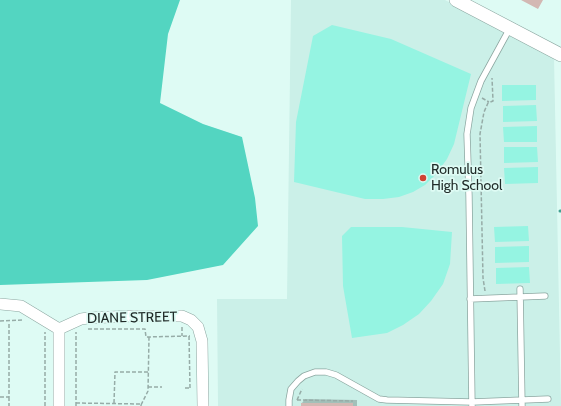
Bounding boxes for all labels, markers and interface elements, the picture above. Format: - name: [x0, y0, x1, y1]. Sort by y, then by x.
- place label: Romulus High School: [431, 162, 502, 194]
- marker: Romulus High School: [418, 173, 428, 183]
- street label: DIANE STREET: [87, 309, 177, 327]

